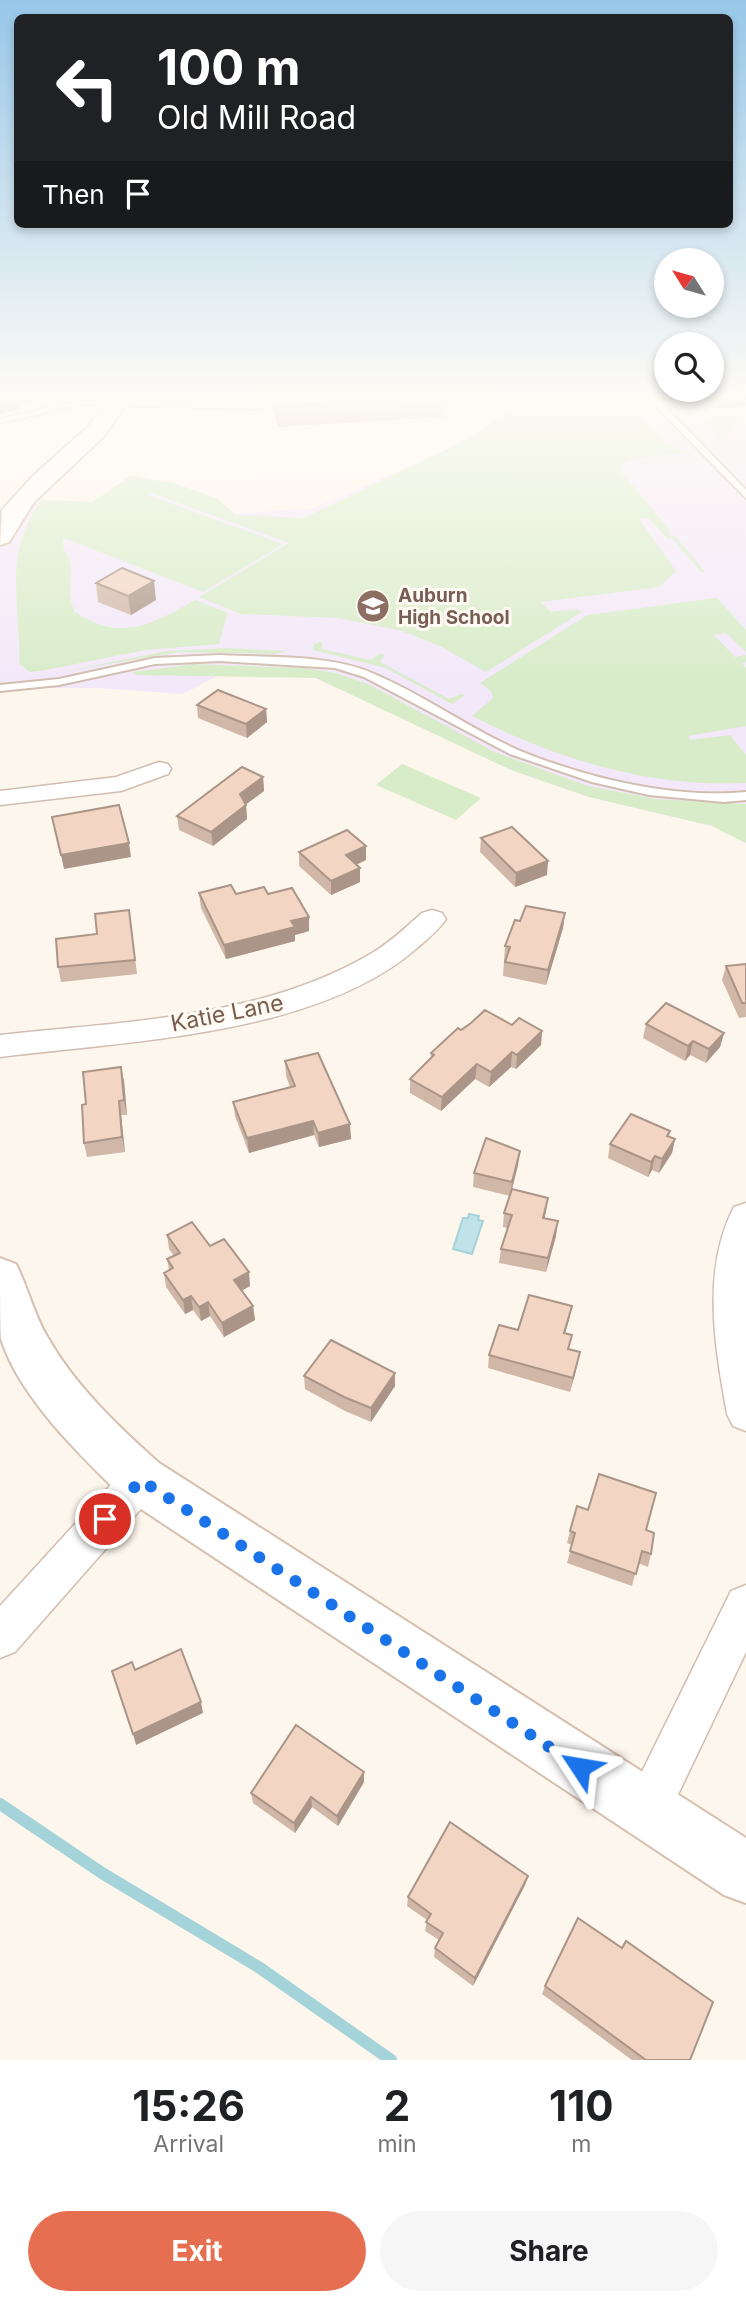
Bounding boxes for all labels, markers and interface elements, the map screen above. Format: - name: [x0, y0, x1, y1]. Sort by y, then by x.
- text: 100 m: [157, 38, 301, 97]
- icon: left: [42, 42, 133, 133]
- text: Old Mill Road: [157, 98, 356, 137]
- icon: arrive: [119, 175, 157, 213]
- text: Then: [42, 179, 105, 210]
- north arrow: [654, 248, 724, 318]
- map controls: [654, 248, 724, 402]
- button: search: [654, 332, 724, 402]
- place label: Auburn High School: [398, 584, 510, 629]
- school or university icon: Auburn High School: [354, 587, 392, 625]
- street label: Katie Lane: [168, 988, 286, 1038]
- pin: [75, 1489, 135, 1549]
- icon: arrive: [86, 1500, 124, 1538]
- position arrow: [543, 1730, 617, 1804]
- text: 15:26: [132, 2080, 245, 2131]
- text: 2: [384, 2080, 410, 2131]
- text: 110: [549, 2080, 614, 2131]
- text: Arrival: [153, 2130, 224, 2158]
- text: min: [377, 2130, 417, 2158]
- text: m: [571, 2130, 591, 2158]
- button: Exit: [28, 2211, 366, 2291]
- button: Share: [380, 2211, 718, 2291]

